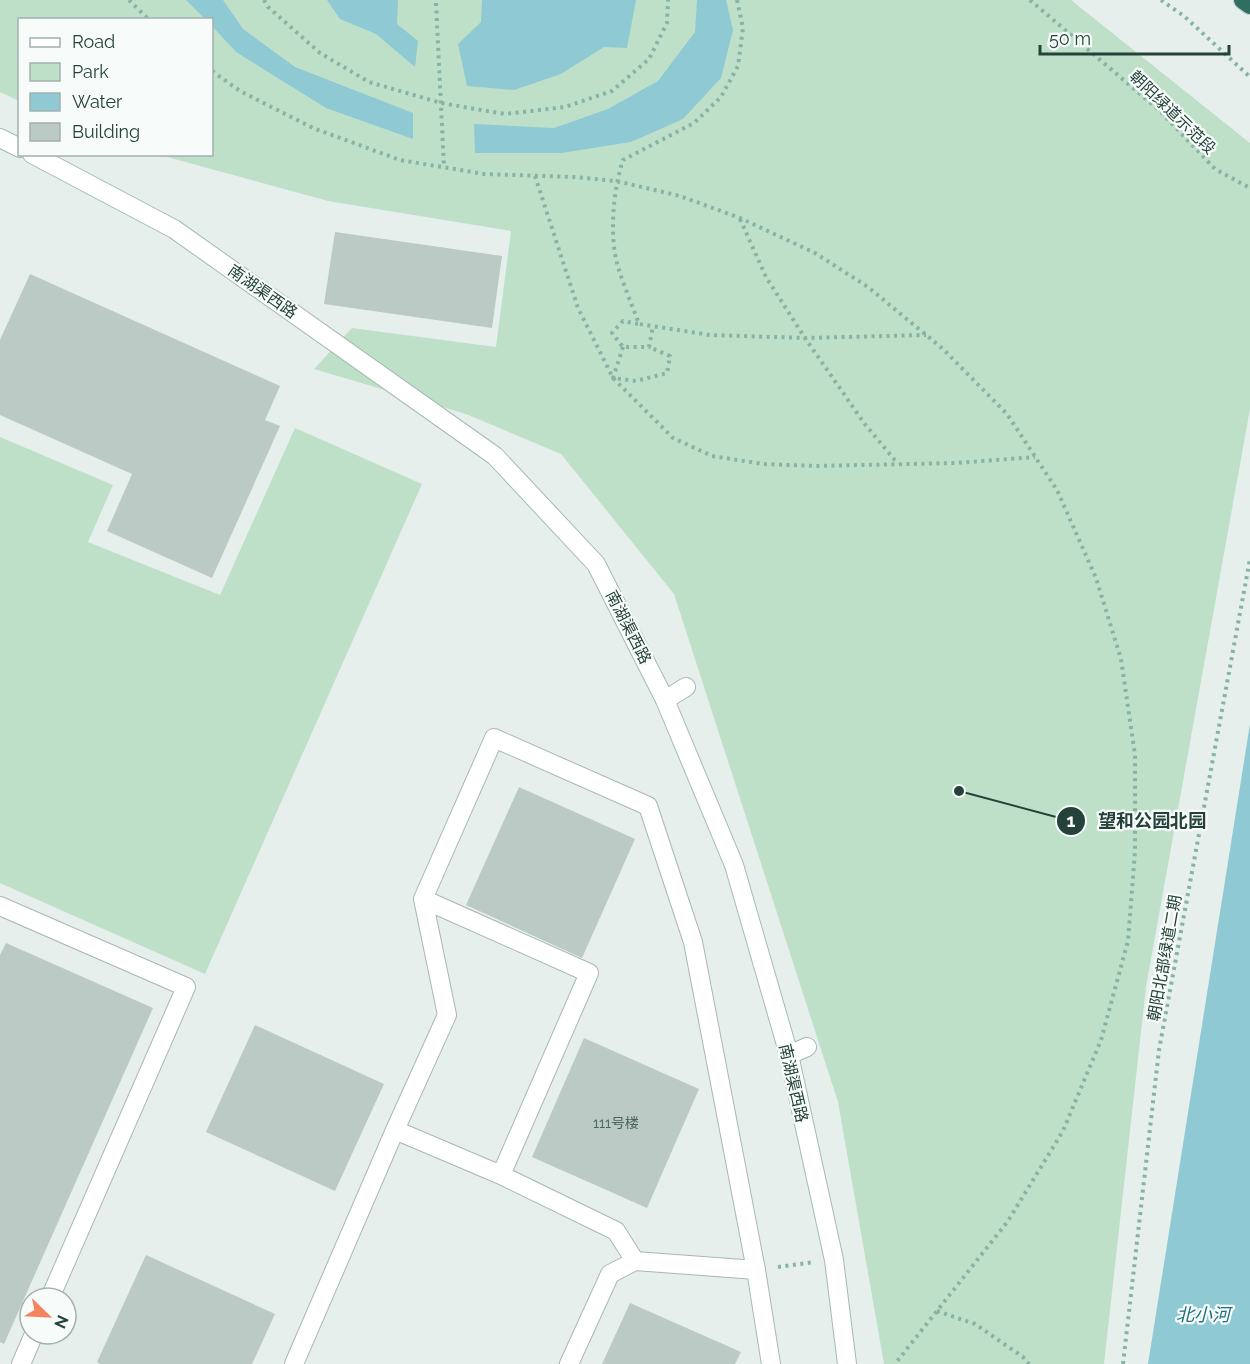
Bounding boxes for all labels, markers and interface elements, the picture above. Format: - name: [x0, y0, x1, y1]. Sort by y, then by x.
- legend: [18, 18, 213, 156]
- scale bar: [1040, 18, 1229, 56]
- text: 50 m: [1049, 28, 1091, 49]
- text: Road: [72, 31, 115, 52]
- text: Park: [72, 61, 109, 82]
- street label: 朝阳绿道示范段: [1126, 67, 1220, 158]
- text: Water: [72, 91, 123, 112]
- text: Building: [72, 121, 140, 142]
- street label: 南湖渠西路: [224, 261, 301, 322]
- street label: 南湖渠西路: [602, 587, 655, 667]
- callout: 望和公园北园: [1056, 803, 1218, 839]
- text: 1: [1067, 810, 1076, 831]
- text: 望和公园北园: [1098, 810, 1206, 831]
- street label: 朝阳北部绿道二期: [1144, 893, 1185, 1023]
- street label: 南湖渠西路: [775, 1042, 812, 1124]
- house number: 111号楼: [593, 1115, 639, 1131]
- north arrow: [18, 1286, 78, 1346]
- water label: 北小河: [1176, 1304, 1233, 1325]
- text: N: [50, 1312, 72, 1331]

